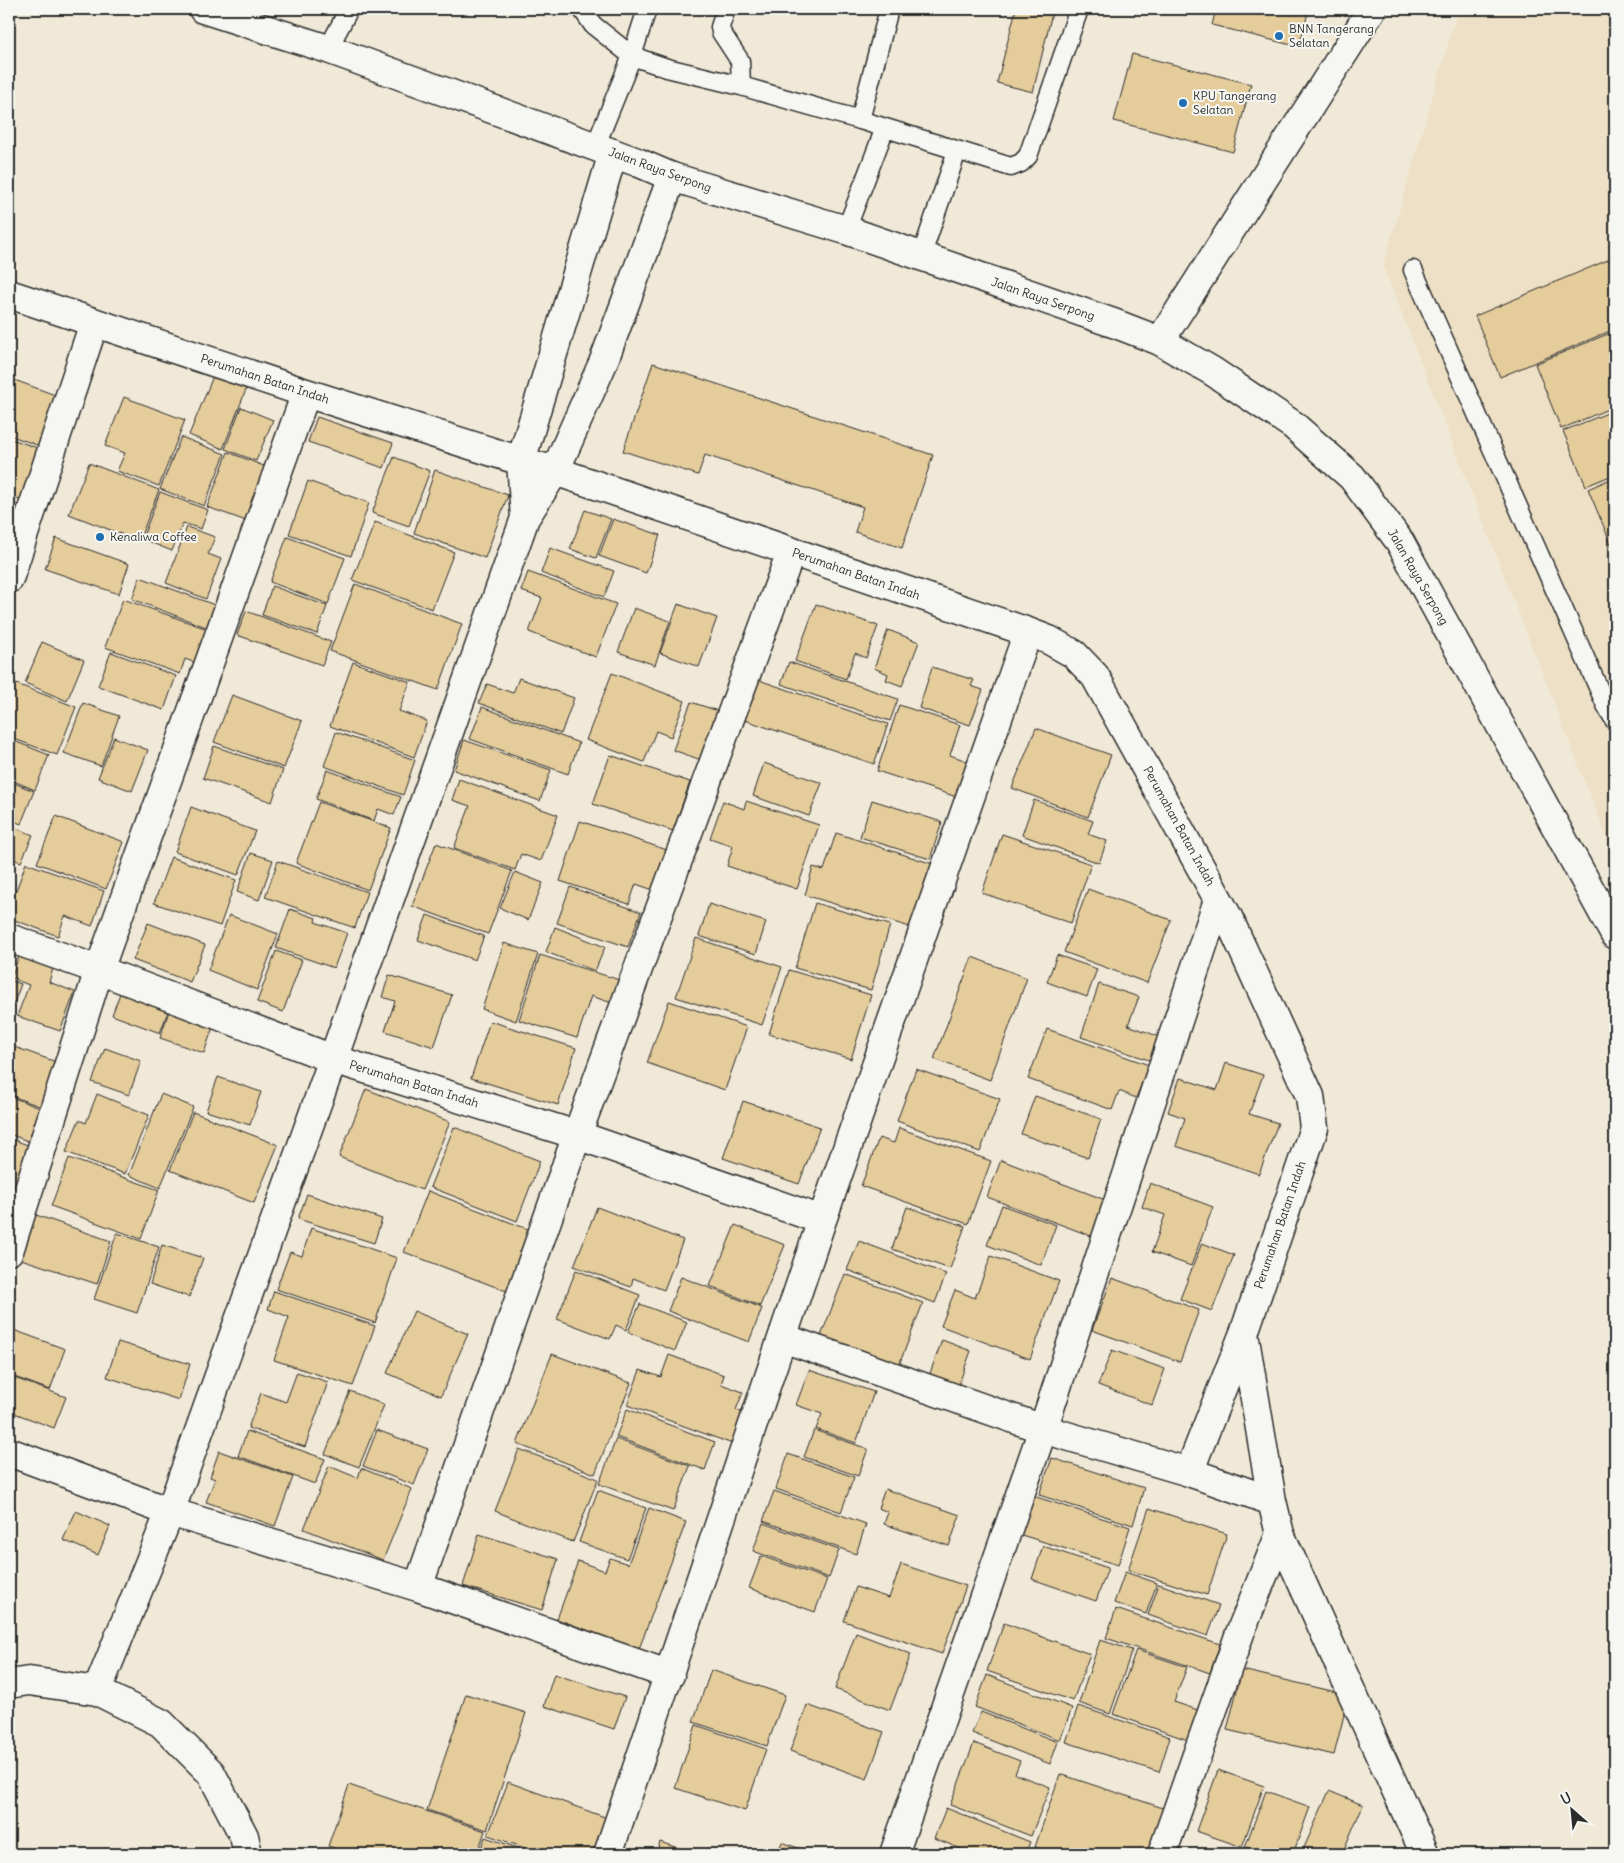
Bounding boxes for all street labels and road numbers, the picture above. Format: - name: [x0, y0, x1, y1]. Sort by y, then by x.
- street label: Jalan Raya Serpong: [607, 144, 714, 195]
- street label: Jalan Raya Serpong: [989, 274, 1097, 323]
- street label: Perumahan Batan Indah: [199, 351, 331, 406]
- street label: Jalan Raya Serpong: [1385, 526, 1452, 627]
- street label: Perumahan Batan Indah: [790, 545, 922, 603]
- street label: Perumahan Batan Indah: [1140, 763, 1219, 888]
- street label: Perumahan Batan Indah: [348, 1057, 481, 1110]
- street label: Perumahan Batan Indah: [1251, 1159, 1309, 1291]

